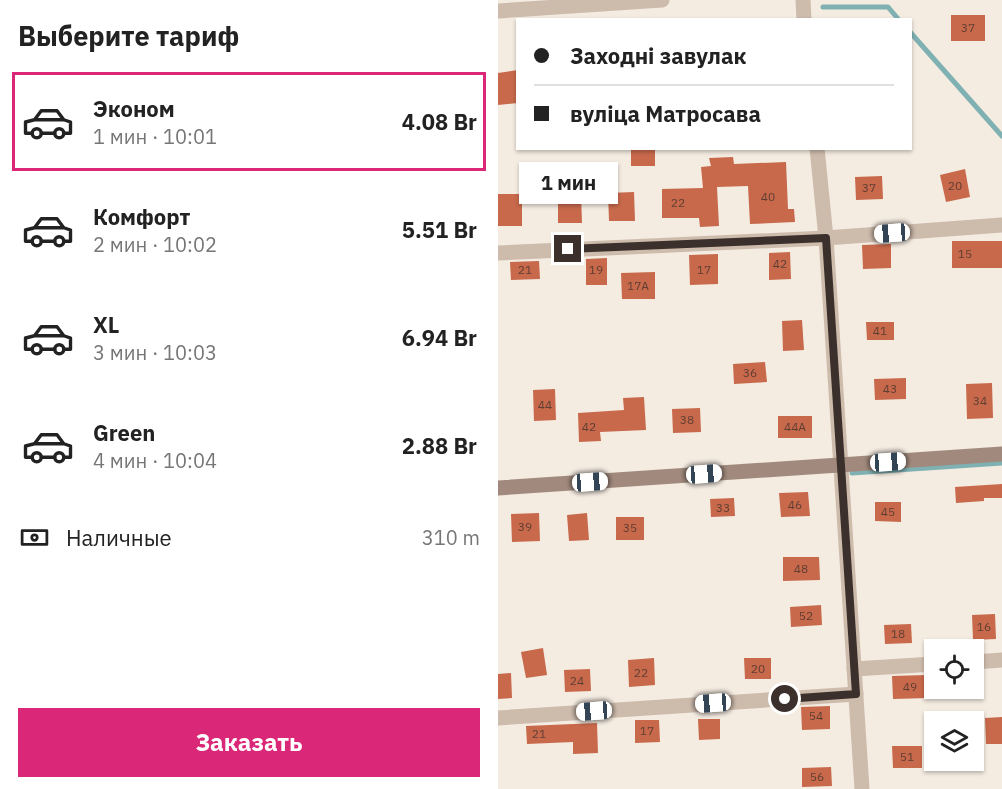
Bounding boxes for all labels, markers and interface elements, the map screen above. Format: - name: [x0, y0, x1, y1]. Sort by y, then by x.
- text: Выберите тариф: [18, 18, 239, 53]
- house number: 37: [961, 20, 975, 35]
- text: Заходні завулак: [570, 41, 747, 70]
- text: Эконом: [93, 94, 175, 123]
- icon: car: [21, 95, 75, 149]
- text: вуліца Матросава: [570, 99, 761, 128]
- text: 4.08 Br: [402, 107, 477, 136]
- text: 1 мин · 10:01: [93, 123, 217, 150]
- callout: 1 мин: [518, 162, 617, 204]
- text: 1 мин: [541, 169, 596, 196]
- house number: 20: [948, 178, 962, 193]
- house number: 37: [862, 180, 876, 195]
- house number: 40: [761, 189, 775, 204]
- house number: 22: [671, 195, 685, 210]
- text: Комфорт: [93, 202, 190, 231]
- icon: car: [21, 203, 75, 257]
- text: 5.51 Br: [402, 215, 477, 244]
- car: [873, 223, 911, 243]
- text: 2 мин · 10:02: [93, 231, 217, 258]
- route end: [554, 235, 581, 262]
- house number: 15: [958, 246, 972, 261]
- house number: 42: [773, 256, 787, 271]
- house number: 21: [518, 262, 532, 277]
- house number: 19: [589, 262, 603, 277]
- house number: 17: [697, 262, 711, 277]
- house number: 17А: [627, 278, 649, 293]
- text: XL: [93, 310, 119, 339]
- icon: car: [21, 311, 75, 365]
- text: 6.94 Br: [402, 323, 477, 352]
- house number: 41: [873, 323, 887, 338]
- text: 3 мин · 10:03: [93, 339, 217, 366]
- house number: 36: [743, 365, 757, 380]
- house number: 43: [883, 381, 897, 396]
- house number: 34: [973, 393, 987, 408]
- house number: 44: [538, 397, 552, 412]
- house number: 38: [680, 412, 694, 427]
- text: Green: [93, 418, 155, 447]
- icon: car: [21, 419, 75, 473]
- house number: 42: [582, 419, 596, 434]
- house number: 44А: [784, 419, 806, 434]
- text: 2.88 Br: [402, 431, 477, 460]
- text: 4 мин · 10:04: [93, 447, 217, 474]
- car: [869, 452, 907, 472]
- car: [685, 464, 723, 484]
- car: [571, 472, 609, 492]
- house number: 46: [788, 497, 802, 512]
- house number: 33: [716, 500, 730, 515]
- house number: 45: [881, 504, 895, 519]
- house number: 39: [518, 519, 532, 534]
- house number: 35: [623, 520, 637, 535]
- icon: cash: [18, 521, 51, 554]
- text: Наличные: [66, 523, 172, 552]
- text: 310 m: [422, 524, 480, 551]
- house number: 48: [794, 561, 808, 576]
- house number: 52: [799, 608, 813, 623]
- house number: 16: [977, 619, 991, 634]
- house number: 18: [891, 626, 905, 641]
- map controls: [924, 639, 984, 771]
- button: locate: [924, 639, 984, 699]
- house number: 20: [751, 661, 765, 676]
- house number: 22: [634, 665, 648, 680]
- house number: 24: [570, 673, 584, 688]
- house number: 49: [903, 679, 917, 694]
- route start: [771, 685, 798, 712]
- car: [694, 693, 732, 713]
- car: [575, 701, 613, 721]
- button: Заказать: [18, 708, 480, 777]
- house number: 54: [809, 708, 823, 723]
- button: layers: [924, 711, 984, 771]
- house number: 17: [640, 723, 654, 738]
- house number: 21: [532, 726, 546, 741]
- house number: 51: [900, 749, 914, 764]
- house number: 56: [810, 769, 824, 784]

